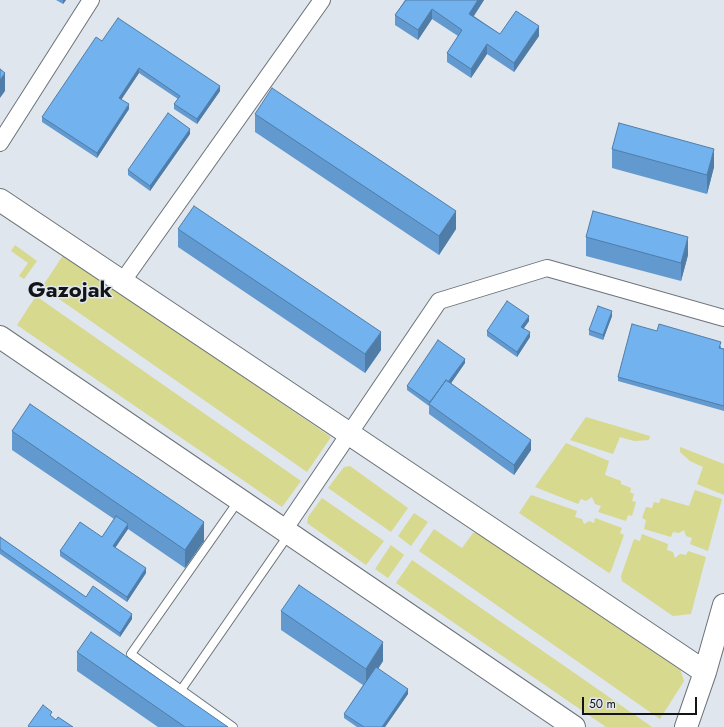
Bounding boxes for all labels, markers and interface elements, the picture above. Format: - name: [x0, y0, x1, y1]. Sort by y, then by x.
- district label: Gazojak: [28, 279, 112, 305]
- scale bar: [584, 689, 699, 715]
- text: 50 m: [589, 695, 616, 713]

